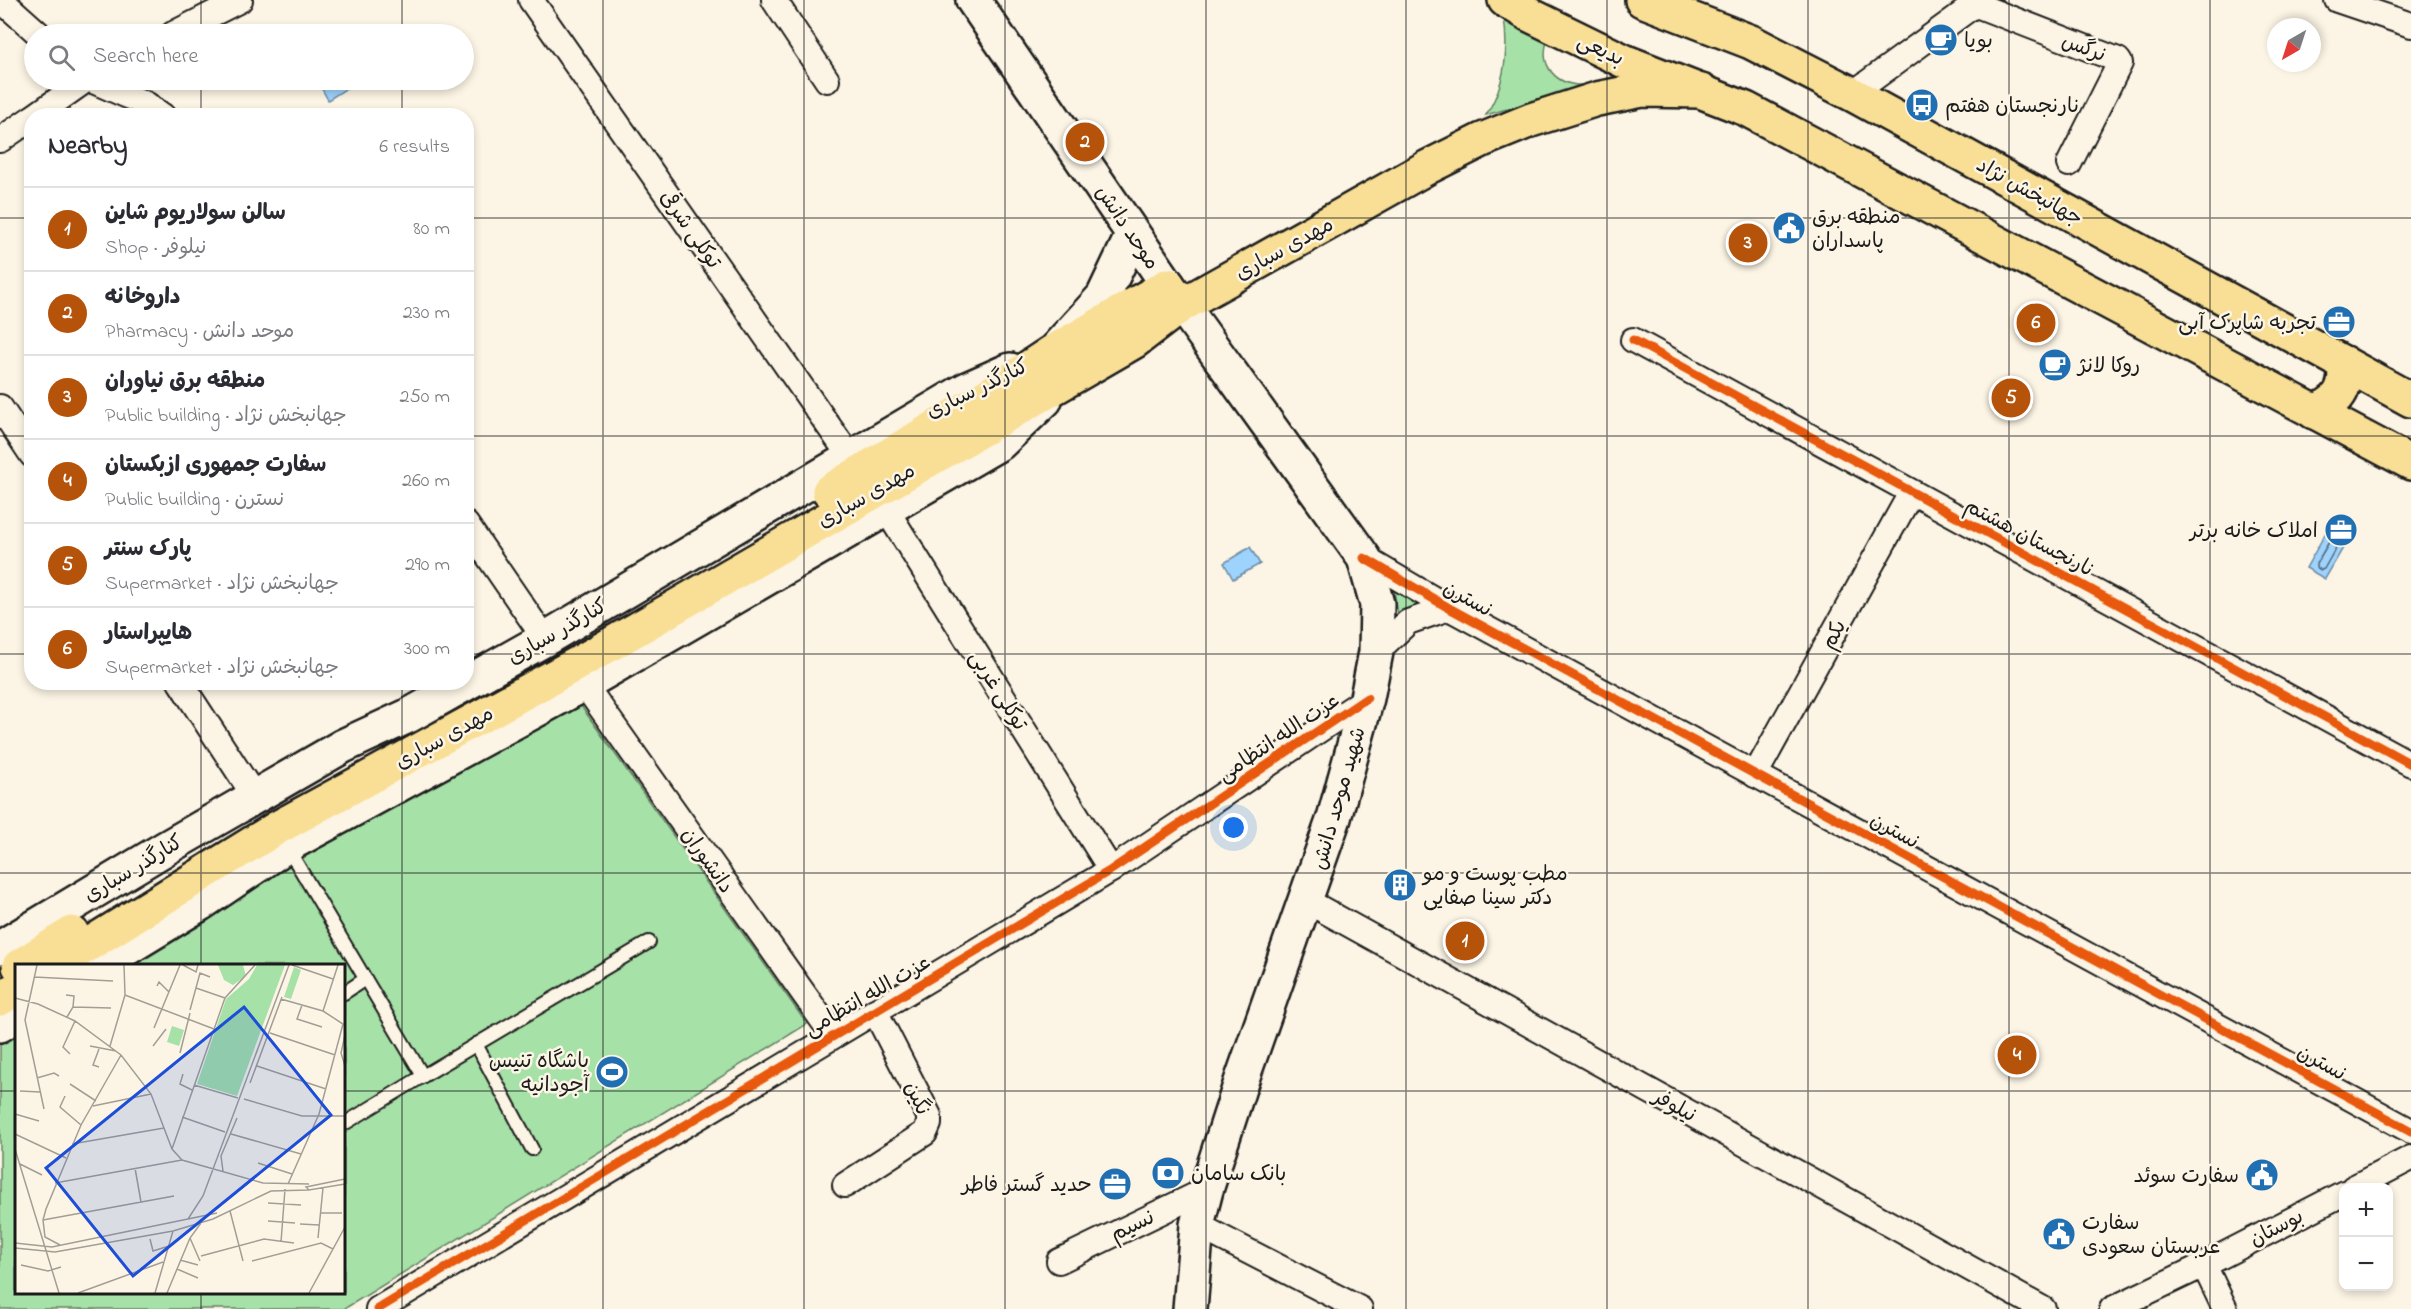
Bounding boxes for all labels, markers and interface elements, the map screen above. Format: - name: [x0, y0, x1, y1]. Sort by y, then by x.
- north arrow: [2267, 18, 2321, 72]
- cafe icon: بویا: [1923, 22, 1959, 58]
- search box: [24, 24, 474, 90]
- street label: بدیعی: [1572, 27, 1629, 75]
- place label: بویا: [1964, 27, 1993, 57]
- street label: نرگس: [2057, 27, 2110, 71]
- icon: search: [45, 41, 78, 74]
- text: Search here: [93, 41, 198, 73]
- bus stop icon: نارنجستان هفتم: [1904, 87, 1940, 123]
- place label: نارنجستان هفتم: [1945, 92, 2080, 122]
- pin: 2: [1066, 120, 1104, 164]
- text: Nearby: [48, 128, 127, 166]
- text: 6 results: [379, 133, 450, 162]
- street label: جهانبخش نژاد: [1970, 151, 2088, 234]
- street label: موحد دانش: [1087, 180, 1166, 277]
- street label: توکلی شرقی: [651, 185, 728, 276]
- text: سالن سولاریوم شاین: [105, 198, 286, 230]
- place label: منطقه برق پاسداران: [1812, 203, 1900, 257]
- street label: مهدی سباری: [1230, 210, 1340, 289]
- public building icon: منطقه برق پاسداران: [1771, 210, 1807, 246]
- text: 1: [64, 215, 71, 244]
- text: 80 m: [413, 215, 450, 244]
- pin: 3: [1728, 220, 1768, 266]
- text: Shop · نیلوفر: [105, 234, 206, 263]
- text: داروخانه: [105, 282, 181, 314]
- text: 2: [63, 299, 72, 328]
- text: 230 m: [403, 299, 450, 328]
- pin: 6: [2016, 300, 2056, 346]
- office icon: تجربه شاپرک آبی: [2321, 304, 2357, 340]
- place label: تجربه شاپرک آبی: [2178, 309, 2317, 339]
- text: Pharmacy · موحد دانش: [105, 318, 294, 347]
- cafe icon: روکا لانژ: [2037, 347, 2073, 383]
- street label: کنارگذر سباری: [921, 352, 1034, 428]
- place label: روکا لانژ: [2076, 352, 2140, 382]
- text: منطقه برق نیاوران: [105, 366, 265, 398]
- pin: 5: [1992, 376, 2030, 420]
- text: 3: [63, 383, 72, 412]
- text: 250 m: [399, 383, 450, 412]
- text: Public building · جهانبخش نژاد: [105, 402, 347, 431]
- text: سفارت جمهوری ازبکستان: [105, 450, 326, 482]
- street label: مهدی سباری: [813, 457, 921, 537]
- text: 4: [63, 467, 72, 496]
- text: 260 m: [402, 467, 450, 496]
- text: Public building · نسترن: [105, 486, 284, 515]
- street label: نارنجستان هشتم: [1959, 492, 2099, 586]
- office icon: املاک خانه برتر: [2323, 512, 2359, 548]
- place label: املاک خانه برتر: [2188, 517, 2318, 547]
- text: پارک سنتر: [105, 534, 191, 566]
- text: 5: [62, 551, 73, 580]
- text: 290 m: [405, 551, 450, 580]
- text: Supermarket · جهانبخش نژاد: [105, 570, 339, 599]
- street label: نسترن: [1437, 574, 1497, 626]
- street label: کنارگذر سباری: [502, 592, 614, 673]
- street label: یکم: [1814, 615, 1855, 655]
- text: هایپراستار: [105, 618, 192, 650]
- text: 6: [63, 635, 72, 664]
- text: 300 m: [404, 635, 450, 664]
- street label: توکلی غربی: [961, 645, 1034, 738]
- text: Supermarket · جهانبخش نژاد: [105, 654, 339, 683]
- street label: عزت الله انتظامی: [1212, 687, 1346, 791]
- street label: مهدی سباری: [390, 699, 500, 778]
- street label: شهید موحد دانش: [1305, 724, 1375, 873]
- street label: نسترن: [1864, 806, 1924, 858]
- your location: [1219, 813, 1248, 842]
- street label: دانشوران: [673, 822, 740, 900]
- street label: کنارگذر سباری: [79, 828, 189, 911]
- place label: مطب پوست و مو دکتر سینا صفایی: [1421, 860, 1568, 914]
- building icon: مطب پوست و مو دکتر سینا صفایی: [1382, 867, 1418, 903]
- pin: 1: [1446, 918, 1484, 964]
- street label: عزت الله انتظامی: [799, 948, 937, 1045]
- inset map: [15, 964, 345, 1294]
- pin: 4: [1998, 1032, 2036, 1078]
- street label: نسترن: [2291, 1038, 2351, 1090]
- place label: باشگاه تنیس آجودانیه: [489, 1047, 590, 1101]
- sports icon: باشگاه تنیس آجودانیه: [594, 1054, 630, 1090]
- street label: نگین: [896, 1077, 937, 1120]
- street label: نیلوفر: [1645, 1082, 1701, 1131]
- bank icon: بانک سامان: [1150, 1155, 1186, 1191]
- public building icon: سفارت سوئد: [2244, 1157, 2280, 1193]
- place label: بانک سامان: [1191, 1160, 1286, 1190]
- place label: سفارت سوئد: [2134, 1162, 2239, 1192]
- office icon: حدید گستر فاطر: [1097, 1166, 1133, 1202]
- place label: حدید گستر فاطر: [960, 1171, 1092, 1201]
- map controls: [2339, 1183, 2393, 1291]
- button: +: [2339, 1183, 2393, 1237]
- street label: بوستان: [2245, 1202, 2309, 1255]
- street label: نسیم: [1106, 1203, 1160, 1250]
- place label: سفارت عربستان سعودی: [2082, 1209, 2220, 1263]
- public building icon: سفارت عربستان سعودی: [2041, 1216, 2077, 1252]
- button: −: [2339, 1237, 2393, 1291]

